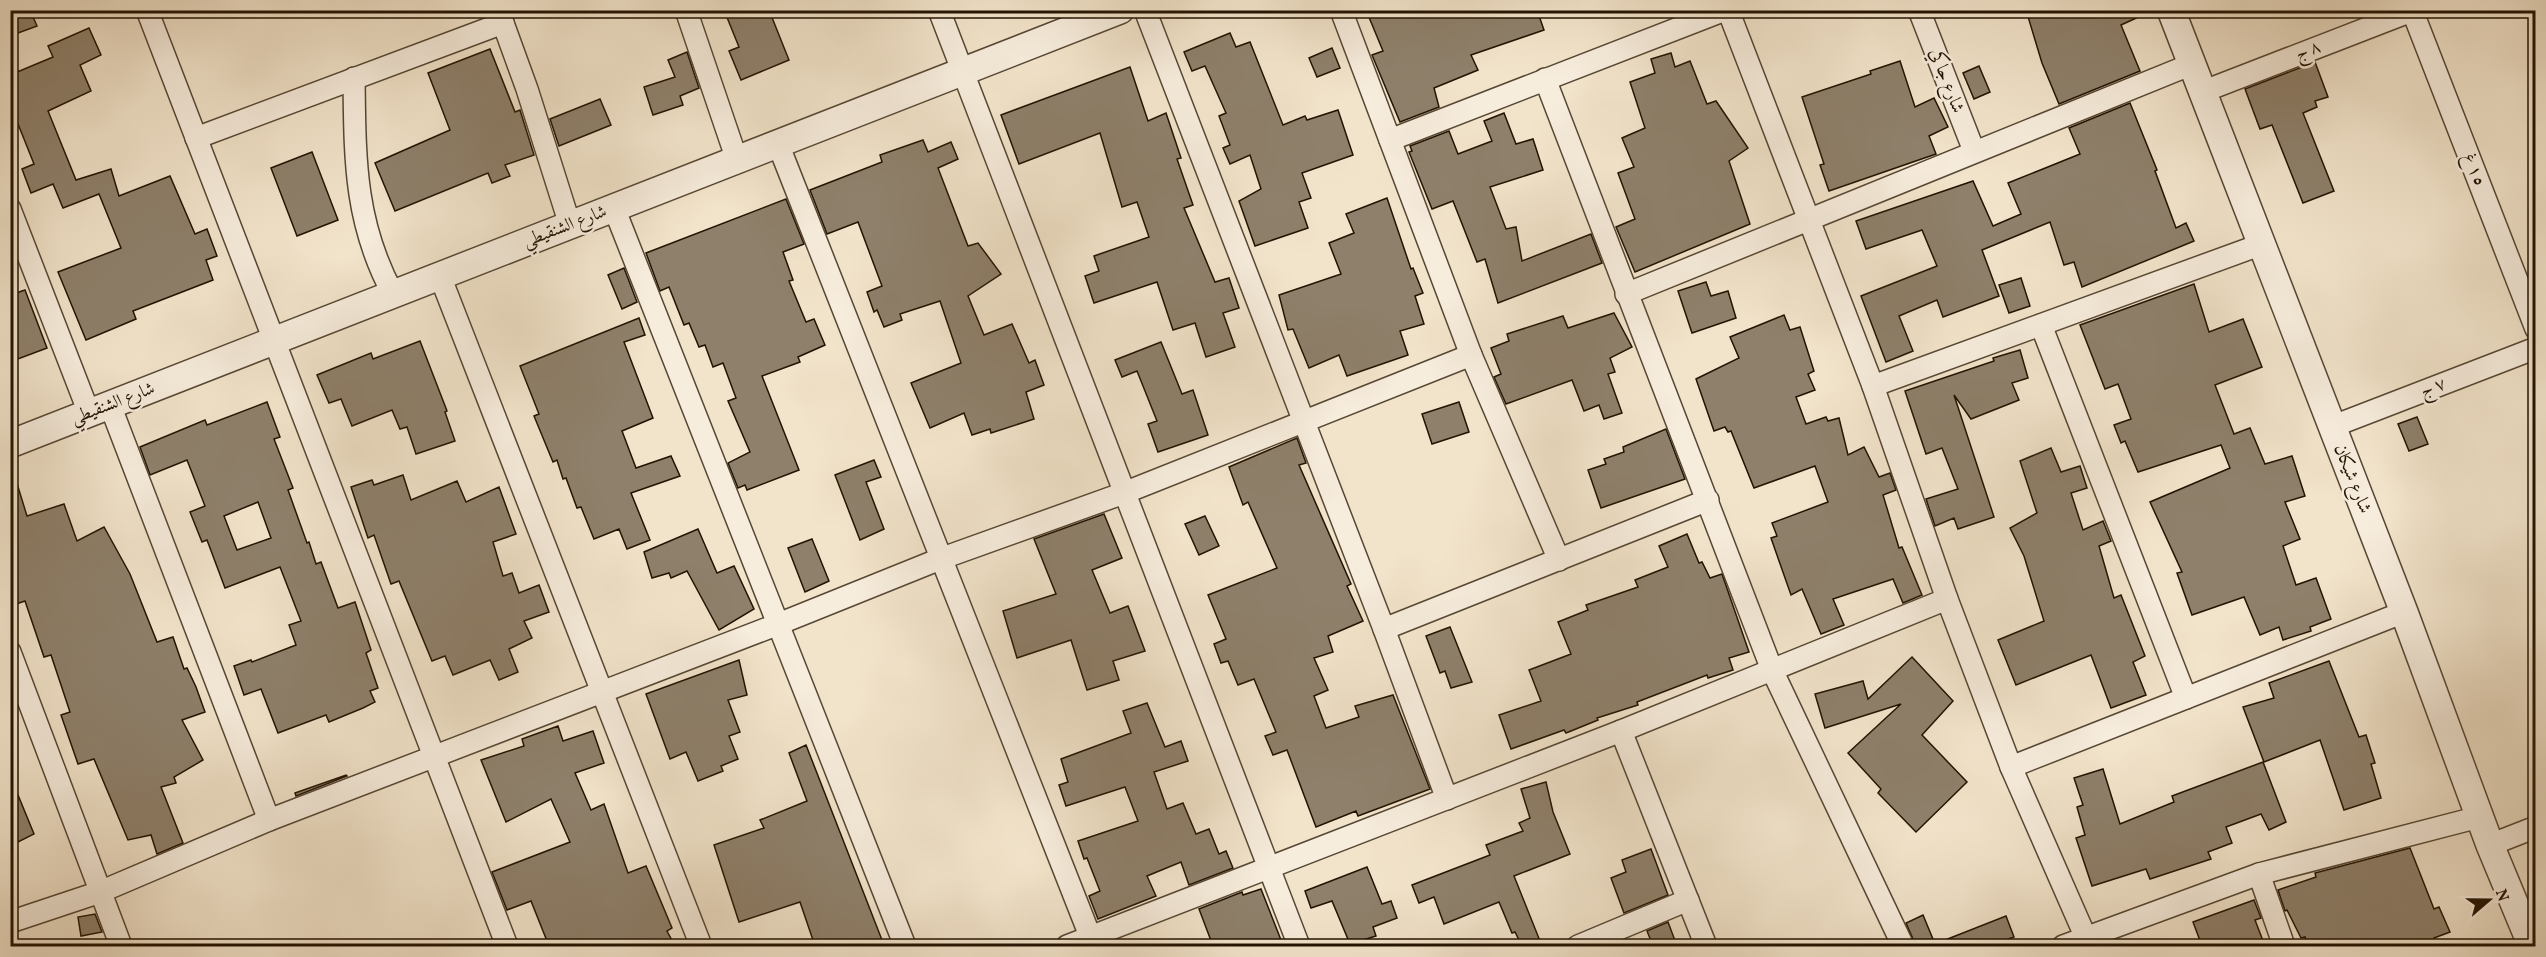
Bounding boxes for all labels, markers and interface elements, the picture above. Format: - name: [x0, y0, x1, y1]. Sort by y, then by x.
- street label: ٨ ج: [2291, 35, 2325, 69]
- street label: شارع جاكي: [1921, 45, 1971, 117]
- street label: ١٥ غ: [2455, 149, 2492, 191]
- street label: شارع الشنقيطي: [519, 200, 612, 257]
- street label: ٧ ج: [2416, 372, 2450, 406]
- street label: شارع الشنقيطي: [67, 377, 160, 434]
- street label: شارع شيكان: [2326, 441, 2377, 518]
- north arrow: [2459, 870, 2519, 930]
- text: N: [2489, 886, 2514, 905]

